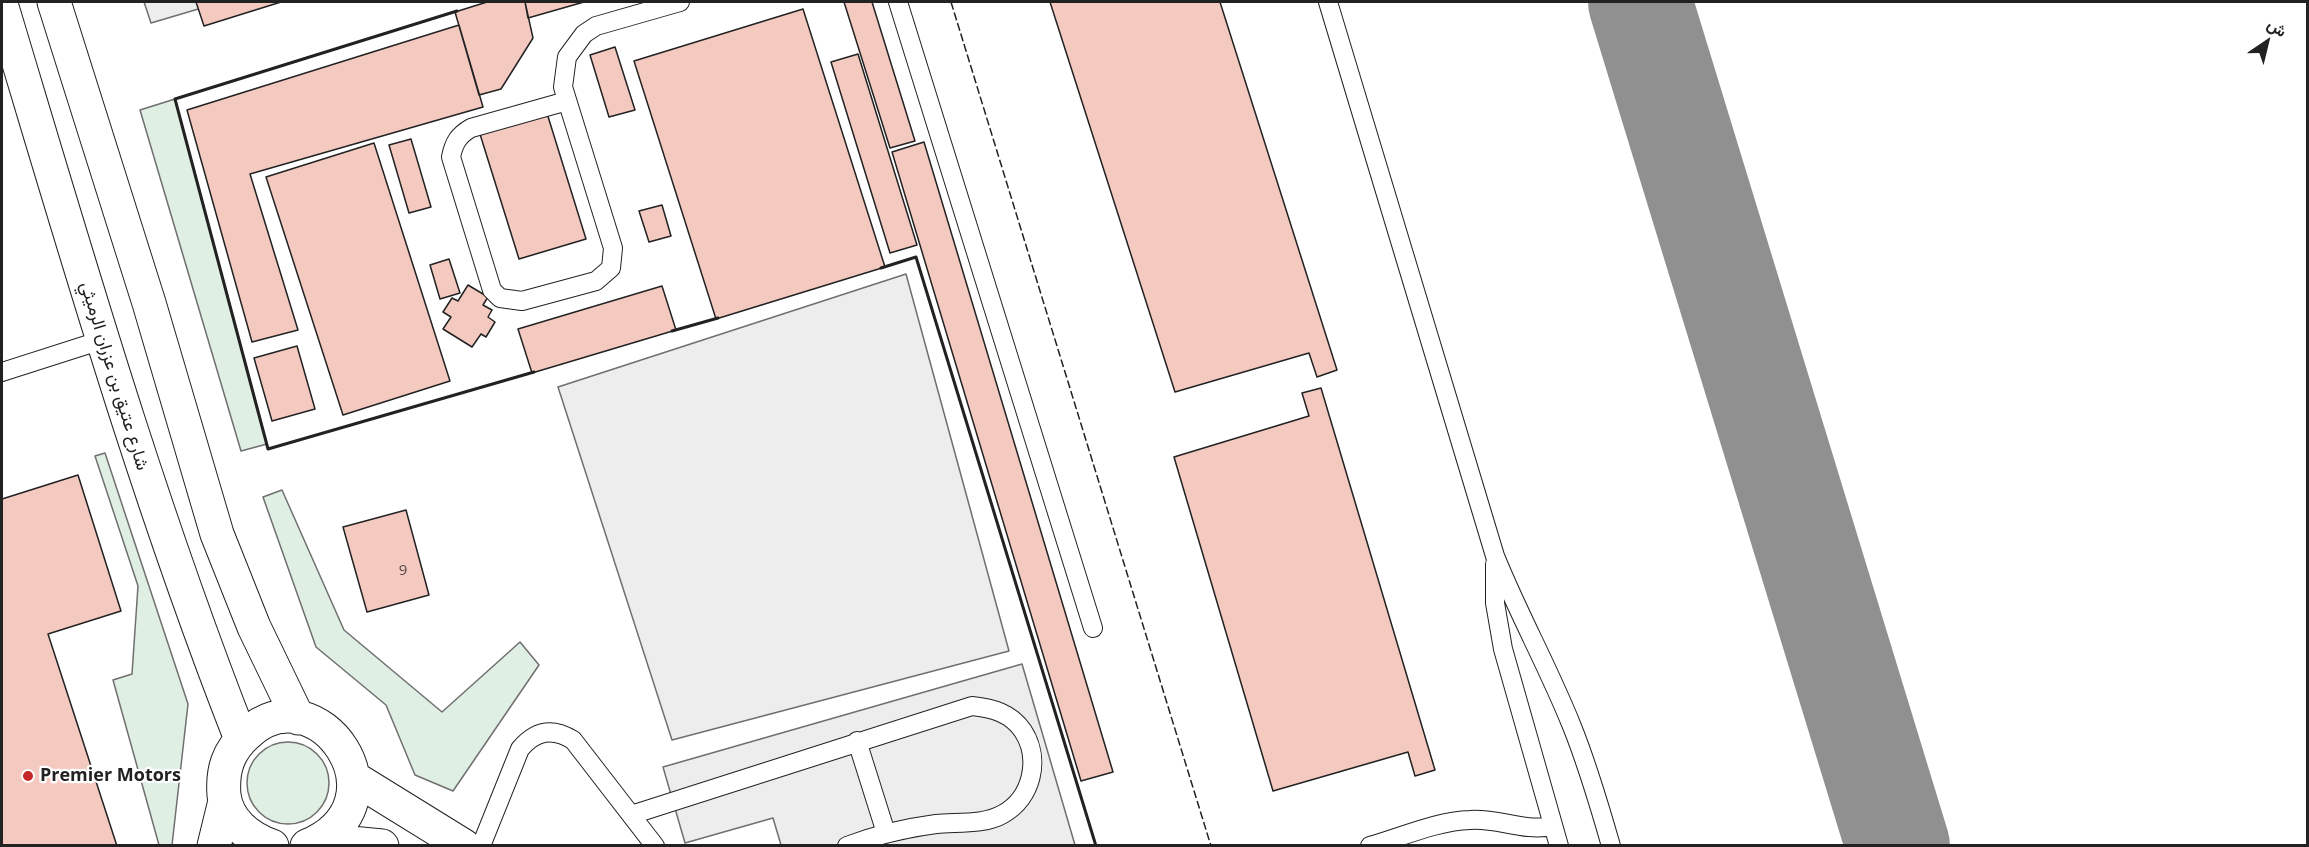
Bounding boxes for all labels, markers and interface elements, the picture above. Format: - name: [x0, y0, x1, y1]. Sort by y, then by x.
- north arrow: [2237, 12, 2297, 72]
- text: ش: [2263, 13, 2292, 42]
- street label: شارع عتيق بن عزران الرميثي: [75, 279, 153, 473]
- house number: 9: [399, 562, 407, 580]
- place label: Premier Motors: [40, 765, 181, 787]
- marker: Premier Motors: [21, 769, 35, 783]

